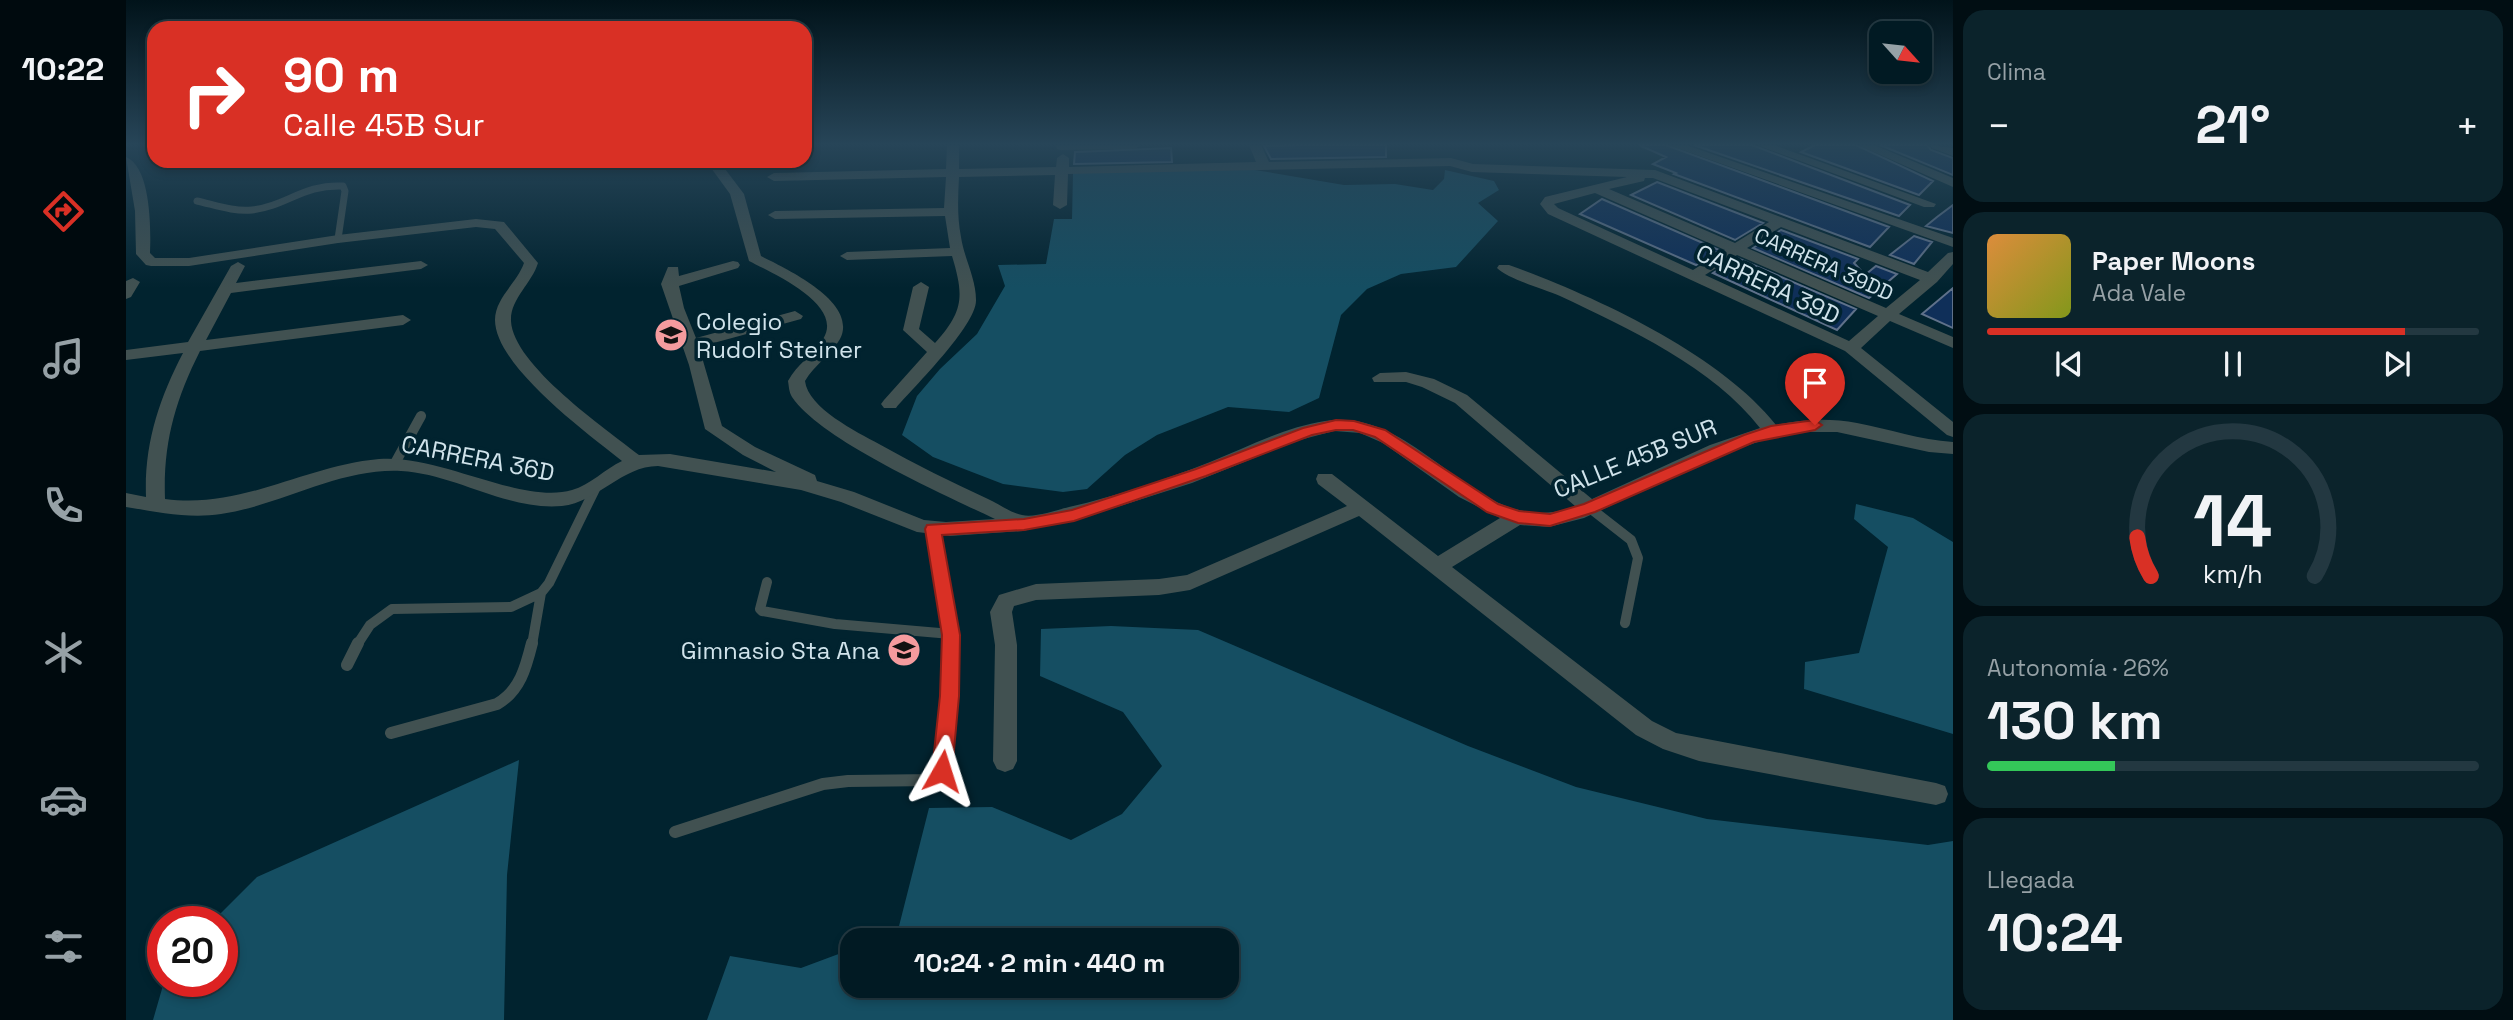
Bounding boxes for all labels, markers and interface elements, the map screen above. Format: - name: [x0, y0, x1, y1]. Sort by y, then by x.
- north arrow: [1869, 21, 1932, 84]
- map controls: [1869, 21, 1932, 84]
- text: 90 m: [283, 44, 399, 106]
- text: 10:22: [22, 49, 104, 89]
- icon: right: [168, 49, 259, 140]
- text: Clima: [1987, 57, 2046, 87]
- text: 21°: [2196, 92, 2270, 158]
- text: −: [1987, 102, 2011, 150]
- text: +: [2455, 102, 2479, 150]
- text: Calle 45B Sur: [283, 105, 485, 145]
- icon: directions: [39, 187, 88, 236]
- street label: CARRERA 39DD: [1751, 222, 1897, 306]
- street label: CARRERA 39D: [1691, 238, 1845, 330]
- text: Paper Moons: [2092, 244, 2255, 278]
- text: Ada Vale: [2092, 278, 2186, 308]
- place label: Colegio Rudolf Steiner: [696, 306, 862, 365]
- school or university icon: Colegio Rudolf Steiner: [652, 316, 690, 354]
- icon: music: [39, 334, 88, 383]
- icon: previous: [2050, 345, 2088, 383]
- icon: pause: [2214, 345, 2252, 383]
- icon: next: [2378, 345, 2416, 383]
- pin: [1785, 353, 1845, 425]
- icon: arrive: [1796, 364, 1834, 402]
- street label: CALLE 45B SUR: [1549, 411, 1721, 505]
- street label: CARRERA 36D: [399, 428, 557, 488]
- text: 14: [2193, 474, 2273, 567]
- icon: phone: [39, 481, 88, 530]
- text: km/h: [2203, 558, 2263, 590]
- icon: climate: [39, 628, 88, 677]
- school or university icon: Gimnasio Sta Ana: [885, 631, 923, 669]
- place label: Gimnasio Sta Ana: [681, 635, 880, 666]
- text: Autonomía · 26%: [1987, 653, 2169, 683]
- text: 130 km: [1987, 688, 2163, 754]
- position arrow: [905, 734, 979, 808]
- icon: car: [39, 775, 88, 824]
- text: Llegada: [1987, 865, 2075, 895]
- text: 10:24: [1987, 900, 2123, 966]
- speed limit sign: 20: [147, 906, 238, 997]
- icon: filters: [39, 922, 88, 971]
- text: 10:24 · 2 min · 440 m: [914, 946, 1165, 980]

